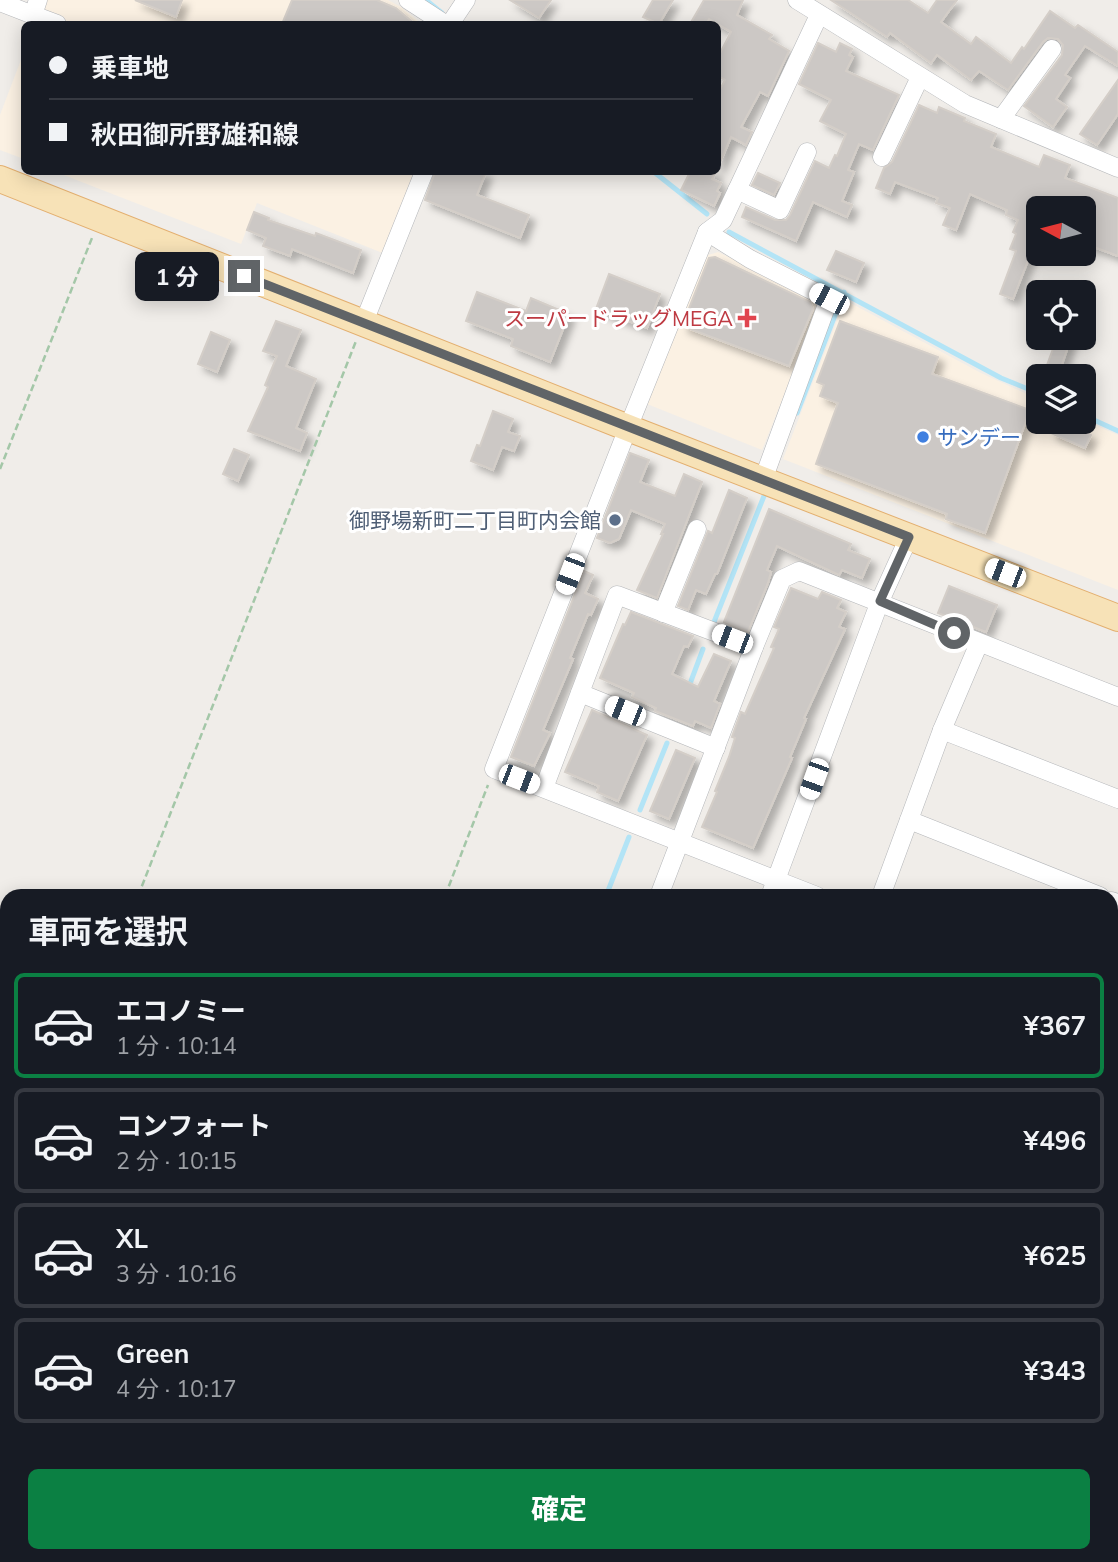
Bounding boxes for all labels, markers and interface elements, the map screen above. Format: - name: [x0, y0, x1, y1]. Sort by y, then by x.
- text: 乗車地: [91, 51, 169, 84]
- text: 秋田御所野雄和線: [91, 118, 299, 151]
- north arrow: [1026, 196, 1096, 266]
- map controls: [1026, 196, 1096, 434]
- callout: 1 分: [135, 252, 219, 300]
- route end: [228, 260, 260, 292]
- text: 1 分: [155, 262, 199, 291]
- car: [806, 280, 853, 318]
- button: locate: [1026, 280, 1096, 350]
- place label: スーパードラッグMEGA: [504, 305, 734, 331]
- marker: スーパードラッグMEGA: [739, 310, 755, 326]
- button: layers: [1026, 364, 1096, 434]
- place label: サンデー: [937, 424, 1021, 450]
- marker: サンデー: [915, 429, 931, 445]
- place label: 御野場新町二丁目町内会館: [349, 507, 601, 533]
- marker: 御野場新町二丁目町内会館: [607, 512, 623, 528]
- car: [553, 551, 588, 597]
- car: [982, 556, 1029, 590]
- route start: [938, 617, 970, 649]
- car: [709, 622, 756, 656]
- car: [602, 693, 649, 729]
- car: [797, 756, 832, 802]
- car: [496, 762, 543, 796]
- text: 車両を選択: [28, 911, 188, 951]
- icon: car: [32, 994, 95, 1057]
- text: エコノミー: [116, 994, 246, 1027]
- text: ¥367: [1024, 1009, 1086, 1042]
- text: 1 分 · 10:14: [116, 1031, 237, 1060]
- icon: car: [32, 1109, 95, 1172]
- text: コンフォート: [116, 1109, 271, 1142]
- text: ¥496: [1024, 1124, 1086, 1157]
- text: 2 分 · 10:15: [116, 1146, 237, 1175]
- text: XL: [116, 1222, 148, 1255]
- icon: car: [32, 1224, 95, 1287]
- text: ¥625: [1024, 1239, 1086, 1272]
- text: 3 分 · 10:16: [116, 1259, 237, 1288]
- text: Green: [116, 1337, 189, 1370]
- icon: car: [32, 1339, 95, 1402]
- text: ¥343: [1024, 1354, 1086, 1387]
- text: 4 分 · 10:17: [116, 1374, 237, 1403]
- button: 確定: [28, 1469, 1090, 1549]

